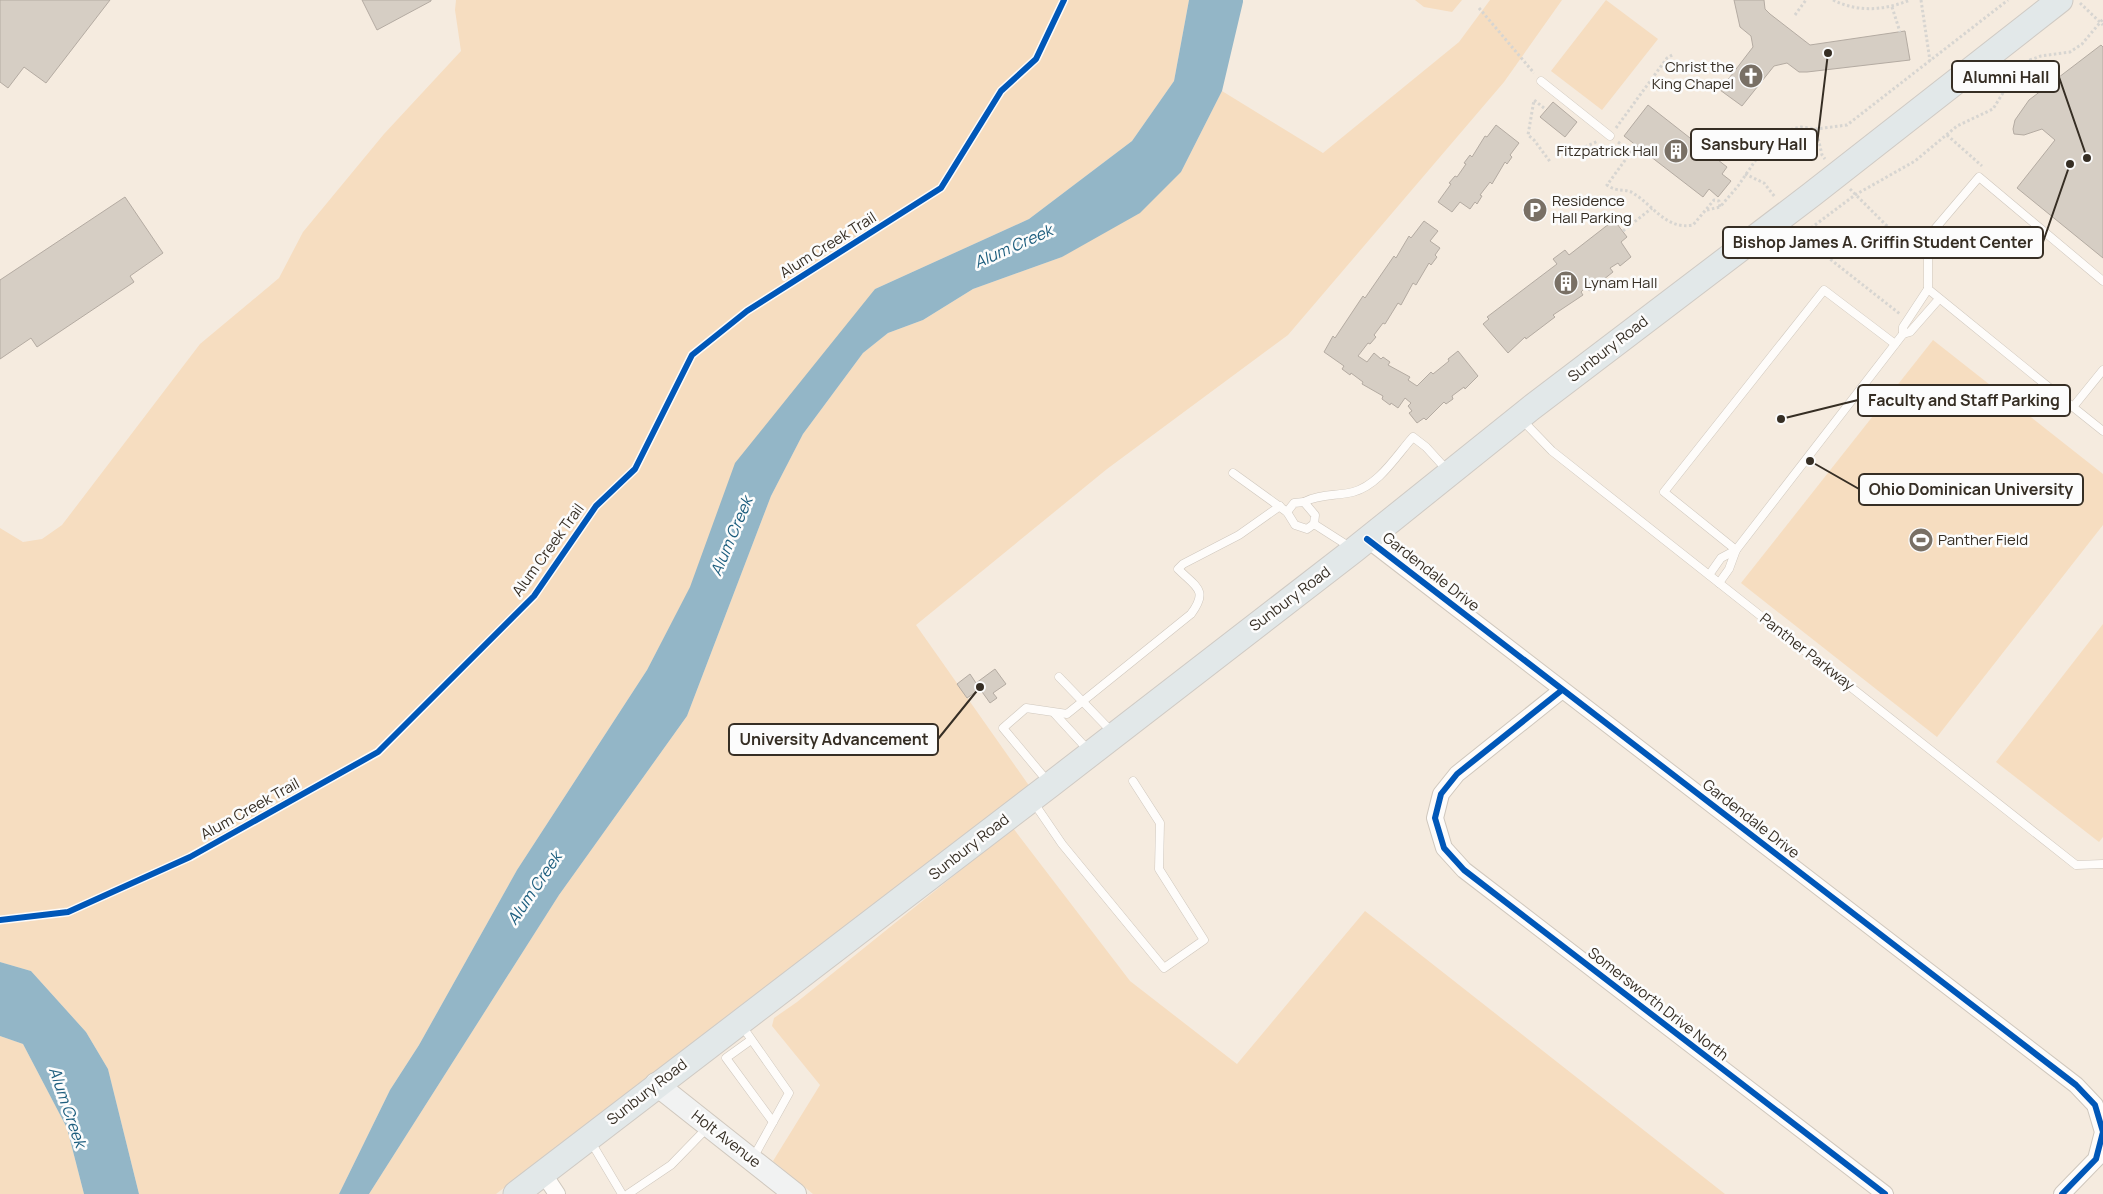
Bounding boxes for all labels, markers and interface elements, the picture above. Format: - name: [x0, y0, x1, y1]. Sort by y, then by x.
- place label: Christ the King Chapel: [1652, 56, 1734, 94]
- callout: Alumni Hall: [1952, 61, 2059, 92]
- church icon: Christ the King Chapel: [1738, 63, 1764, 89]
- text: Alumni Hall: [1962, 66, 2050, 88]
- callout: Sansbury Hall: [1691, 129, 1817, 160]
- text: Sansbury Hall: [1701, 133, 1807, 155]
- building icon: Fitzpatrick Hall: [1663, 138, 1689, 164]
- place label: Fitzpatrick Hall: [1557, 140, 1658, 161]
- place label: Residence Hall Parking: [1552, 190, 1632, 228]
- parking icon: Residence Hall Parking: [1522, 197, 1548, 223]
- street label: Alum Creek Trail: [775, 206, 880, 283]
- water label: Alum Creek: [970, 218, 1058, 273]
- callout: Bishop James A. Griffin Student Center: [1723, 227, 2043, 258]
- text: Bishop James A. Griffin Student Center: [1733, 231, 2033, 253]
- building icon: Lynam Hall: [1553, 270, 1579, 296]
- place label: Lynam Hall: [1584, 272, 1657, 293]
- street label: Sunbury Road: [1563, 311, 1652, 387]
- callout: Faculty and Staff Parking: [1858, 385, 2070, 416]
- text: Faculty and Staff Parking: [1868, 389, 2060, 411]
- callout: Ohio Dominican University: [1859, 474, 2083, 505]
- text: Ohio Dominican University: [1869, 478, 2073, 500]
- water label: Alum Creek: [704, 491, 758, 579]
- street label: Alum Creek Trail: [507, 499, 588, 600]
- street label: Gardendale Drive: [1378, 527, 1484, 616]
- sports icon: Panther Field: [1908, 527, 1934, 553]
- place label: Panther Field: [1938, 529, 2028, 550]
- street label: Sunbury Road: [1245, 561, 1335, 636]
- street label: Panther Parkway: [1756, 608, 1859, 695]
- callout: University Advancement: [729, 724, 938, 755]
- text: University Advancement: [739, 728, 929, 750]
- street label: Alum Creek Trail: [196, 773, 303, 844]
- street label: Gardendale Drive: [1698, 774, 1804, 863]
- street label: Sunbury Road: [924, 809, 1013, 885]
- water label: Alum Creek: [501, 845, 568, 929]
- street label: Somersworth Drive North: [1584, 942, 1733, 1065]
- street label: Sunbury Road: [602, 1054, 691, 1130]
- water label: Alum Creek: [44, 1064, 93, 1152]
- street label: Holt Avenue: [687, 1105, 766, 1173]

